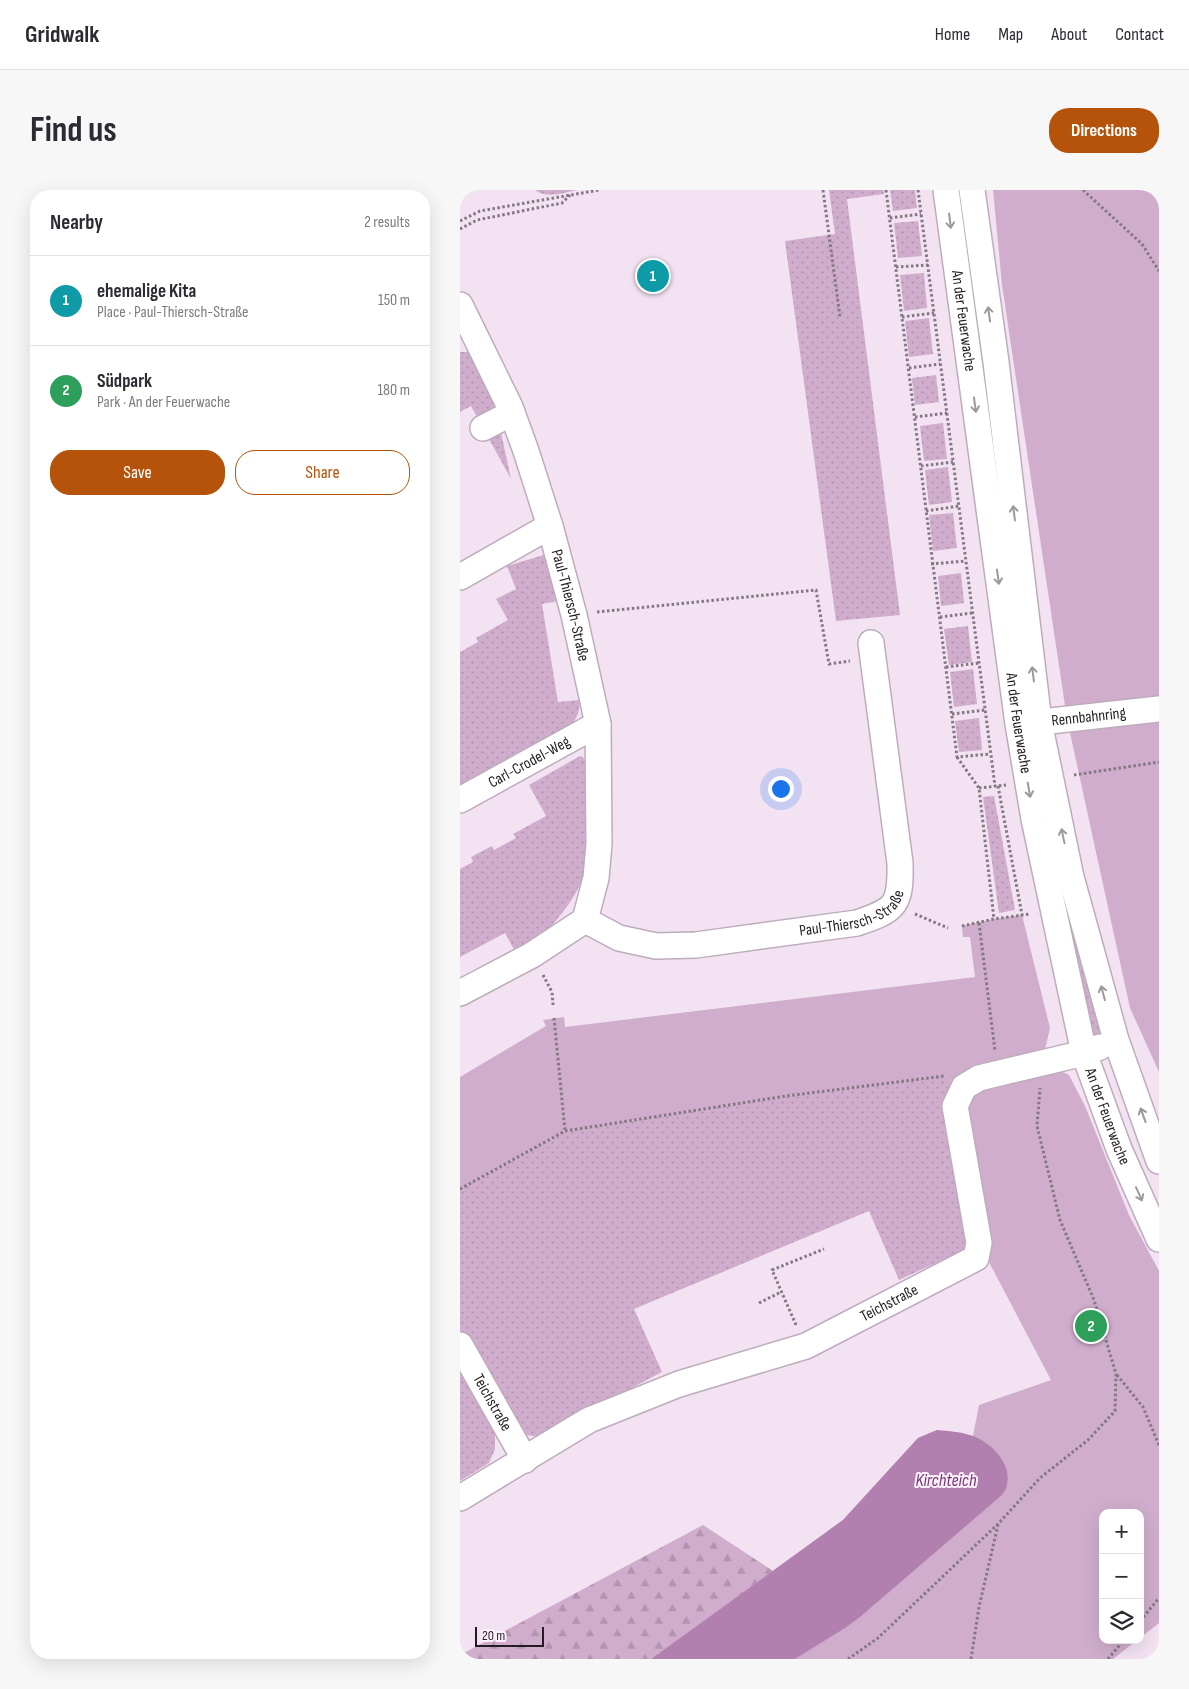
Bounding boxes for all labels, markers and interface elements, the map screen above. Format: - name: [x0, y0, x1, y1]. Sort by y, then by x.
- text: Gridwalk: [25, 20, 99, 49]
- text: Home: [935, 24, 970, 45]
- text: Map: [998, 24, 1023, 45]
- text: About: [1051, 24, 1087, 45]
- text: Contact: [1115, 24, 1164, 45]
- button: Directions: [1049, 108, 1159, 153]
- text: Find us: [30, 109, 117, 152]
- text: Nearby: [50, 210, 103, 235]
- text: 2 results: [364, 213, 410, 232]
- one-way arrow: [945, 213, 955, 229]
- pin: 1: [637, 257, 669, 295]
- street label: An der Feuerwache: [947, 268, 980, 373]
- text: ehemalige Kita: [97, 280, 196, 303]
- text: 1: [63, 291, 69, 310]
- text: 150 m: [378, 291, 410, 310]
- text: Place · Paul-Thiersch-Straße: [97, 303, 249, 322]
- one-way arrow: [984, 306, 994, 322]
- text: Südpark: [97, 370, 152, 393]
- text: 2: [62, 381, 70, 400]
- text: 180 m: [377, 381, 410, 400]
- text: Park · An der Feuerwache: [97, 393, 230, 412]
- one-way arrow: [970, 397, 980, 413]
- button: Save: [50, 450, 225, 495]
- button: Share: [235, 450, 410, 495]
- one-way arrow: [1009, 505, 1019, 521]
- street label: Paul-Thiersch-Straße: [547, 547, 593, 663]
- one-way arrow: [994, 568, 1004, 584]
- one-way arrow: [1028, 666, 1038, 682]
- street label: An der Feuerwache: [1002, 670, 1036, 775]
- street label: Rennbahnring: [1050, 703, 1127, 730]
- street label: Carl-Crodel-Weg: [485, 732, 573, 792]
- your location: [768, 776, 794, 802]
- one-way arrow: [1024, 781, 1034, 797]
- one-way arrow: [1058, 828, 1067, 844]
- street label: Paul-Thiersch-Straße: [798, 888, 908, 940]
- one-way arrow: [1098, 986, 1107, 1002]
- street label: An der Feuerwache: [1080, 1064, 1134, 1168]
- one-way arrow: [1137, 1108, 1147, 1124]
- one-way arrow: [1135, 1186, 1145, 1201]
- street label: Teichstraße: [857, 1280, 921, 1326]
- pin: 2: [1075, 1307, 1107, 1345]
- street label: Teichstraße: [469, 1371, 516, 1434]
- water label: Kirchteich: [916, 1470, 977, 1491]
- map controls: [1099, 1509, 1144, 1644]
- button: +: [1099, 1509, 1144, 1554]
- button: −: [1099, 1554, 1144, 1599]
- button: layers: [1099, 1599, 1144, 1644]
- scale bar: [475, 1624, 544, 1647]
- text: 20 m: [482, 1627, 505, 1644]

